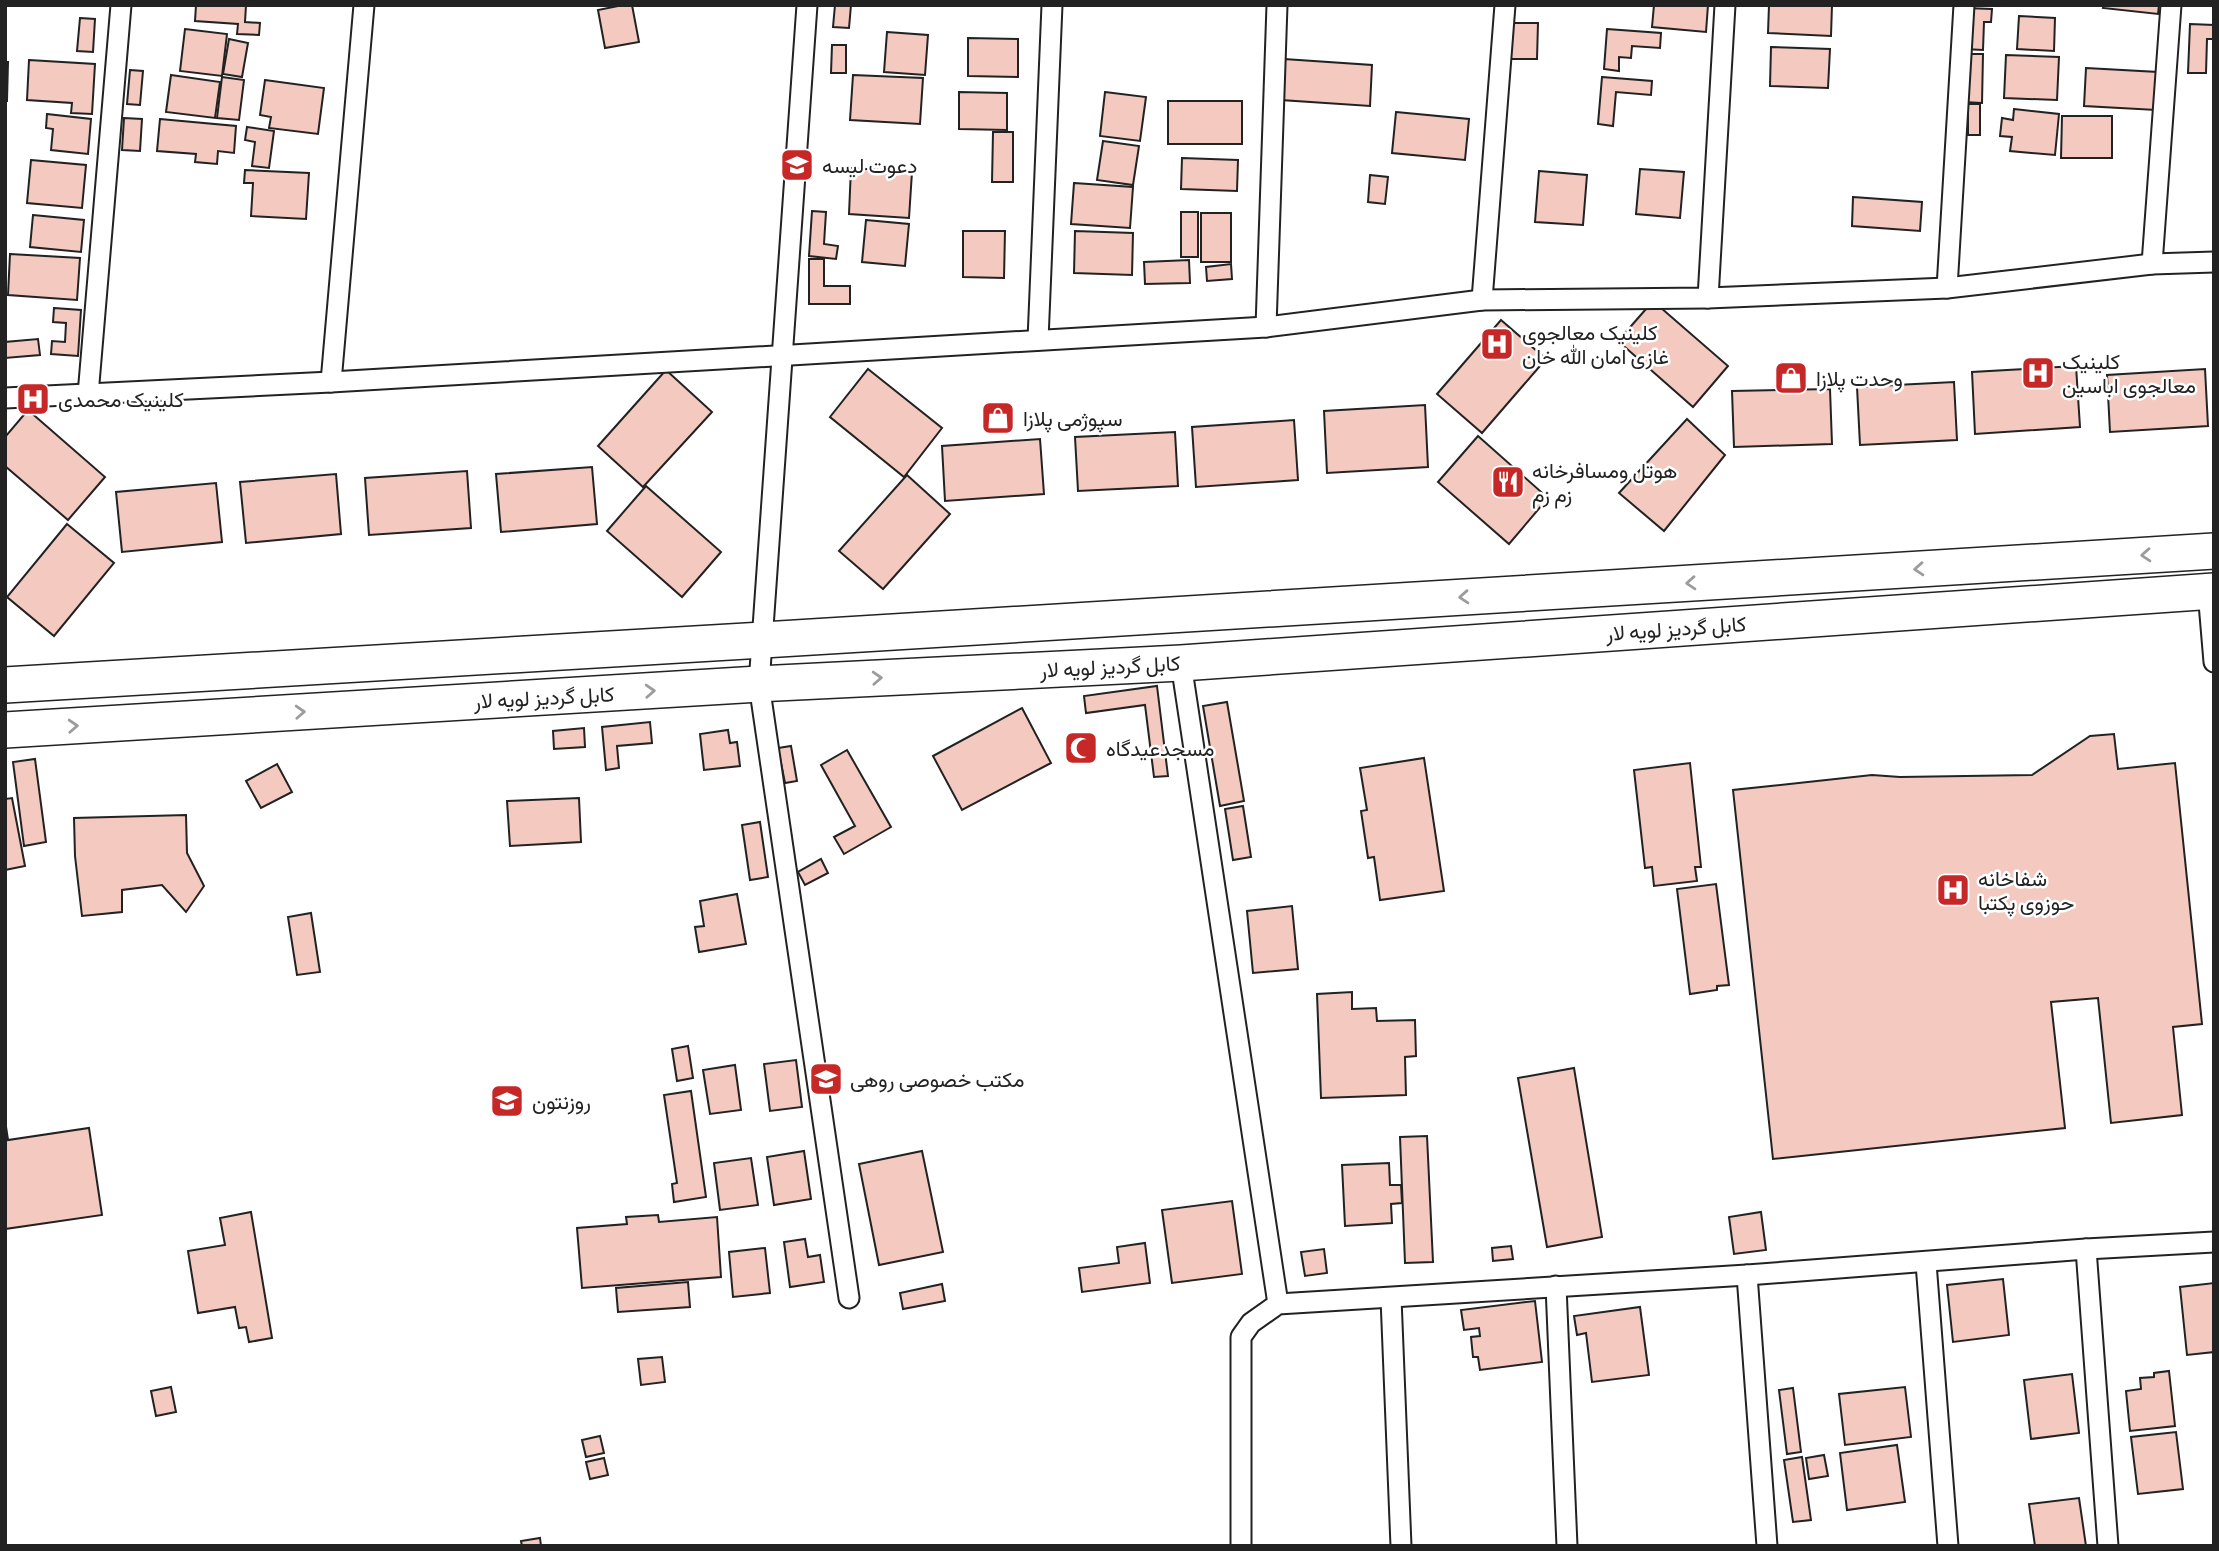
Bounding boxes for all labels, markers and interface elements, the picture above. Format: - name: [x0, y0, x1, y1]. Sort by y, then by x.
- school or university icon: دعوت لیسه: [778, 146, 816, 184]
- place label: دعوت لیسه: [822, 151, 917, 179]
- place label: کلینیک معالجوی غازی امان الله خان: [1522, 318, 1669, 370]
- hospital icon: کلینیک معالجوی غازی امان الله خان: [1478, 325, 1516, 363]
- place label: کلینیک معالجوی اباسین: [2062, 347, 2196, 399]
- hospital icon: کلینیک معالجوی اباسین: [2019, 354, 2057, 392]
- shop icon: وحدت پلازا: [1772, 359, 1810, 397]
- place label: وحدت پلازا: [1816, 364, 1903, 393]
- hospital icon: کلینیک محمدی: [14, 380, 52, 418]
- place label: کلینیک محمدی: [58, 385, 184, 413]
- shop icon: سپوژمی پلازا: [979, 399, 1017, 437]
- place label: سپوژمی پلازا: [1023, 404, 1123, 433]
- place label: هوتل ومسافرخانه زم زم: [1532, 456, 1677, 509]
- restaurant icon: هوتل ومسافرخانه زم زم: [1489, 463, 1527, 501]
- one-way arrow: [2140, 548, 2151, 563]
- one-way arrow: [1913, 562, 1924, 577]
- one-way arrow: [1686, 576, 1697, 591]
- one-way arrow: [1459, 590, 1470, 605]
- street label: کابل گردیز لویه لار: [1604, 609, 1747, 647]
- street label: کابل گردیز لویه لار: [1038, 648, 1181, 684]
- one-way arrow: [872, 671, 883, 686]
- street label: کابل گردیز لویه لار: [472, 679, 615, 715]
- one-way arrow: [645, 684, 656, 699]
- one-way arrow: [295, 705, 306, 720]
- one-way arrow: [68, 718, 79, 733]
- mosque icon: مسجدعیدگاه: [1062, 729, 1100, 767]
- place label: مسجدعیدگاه: [1106, 734, 1215, 762]
- place label: شفاخانه حوزوی پکتبا: [1978, 864, 2074, 917]
- hospital icon: شفاخانه حوزوی پکتبا: [1934, 871, 1972, 909]
- school or university icon: مکتب خصوصی روهی: [807, 1060, 845, 1098]
- place label: مکتب خصوصی روهی: [850, 1065, 1024, 1093]
- school or university icon: روزنتون: [488, 1082, 526, 1120]
- place label: روزنتون: [532, 1087, 591, 1115]

